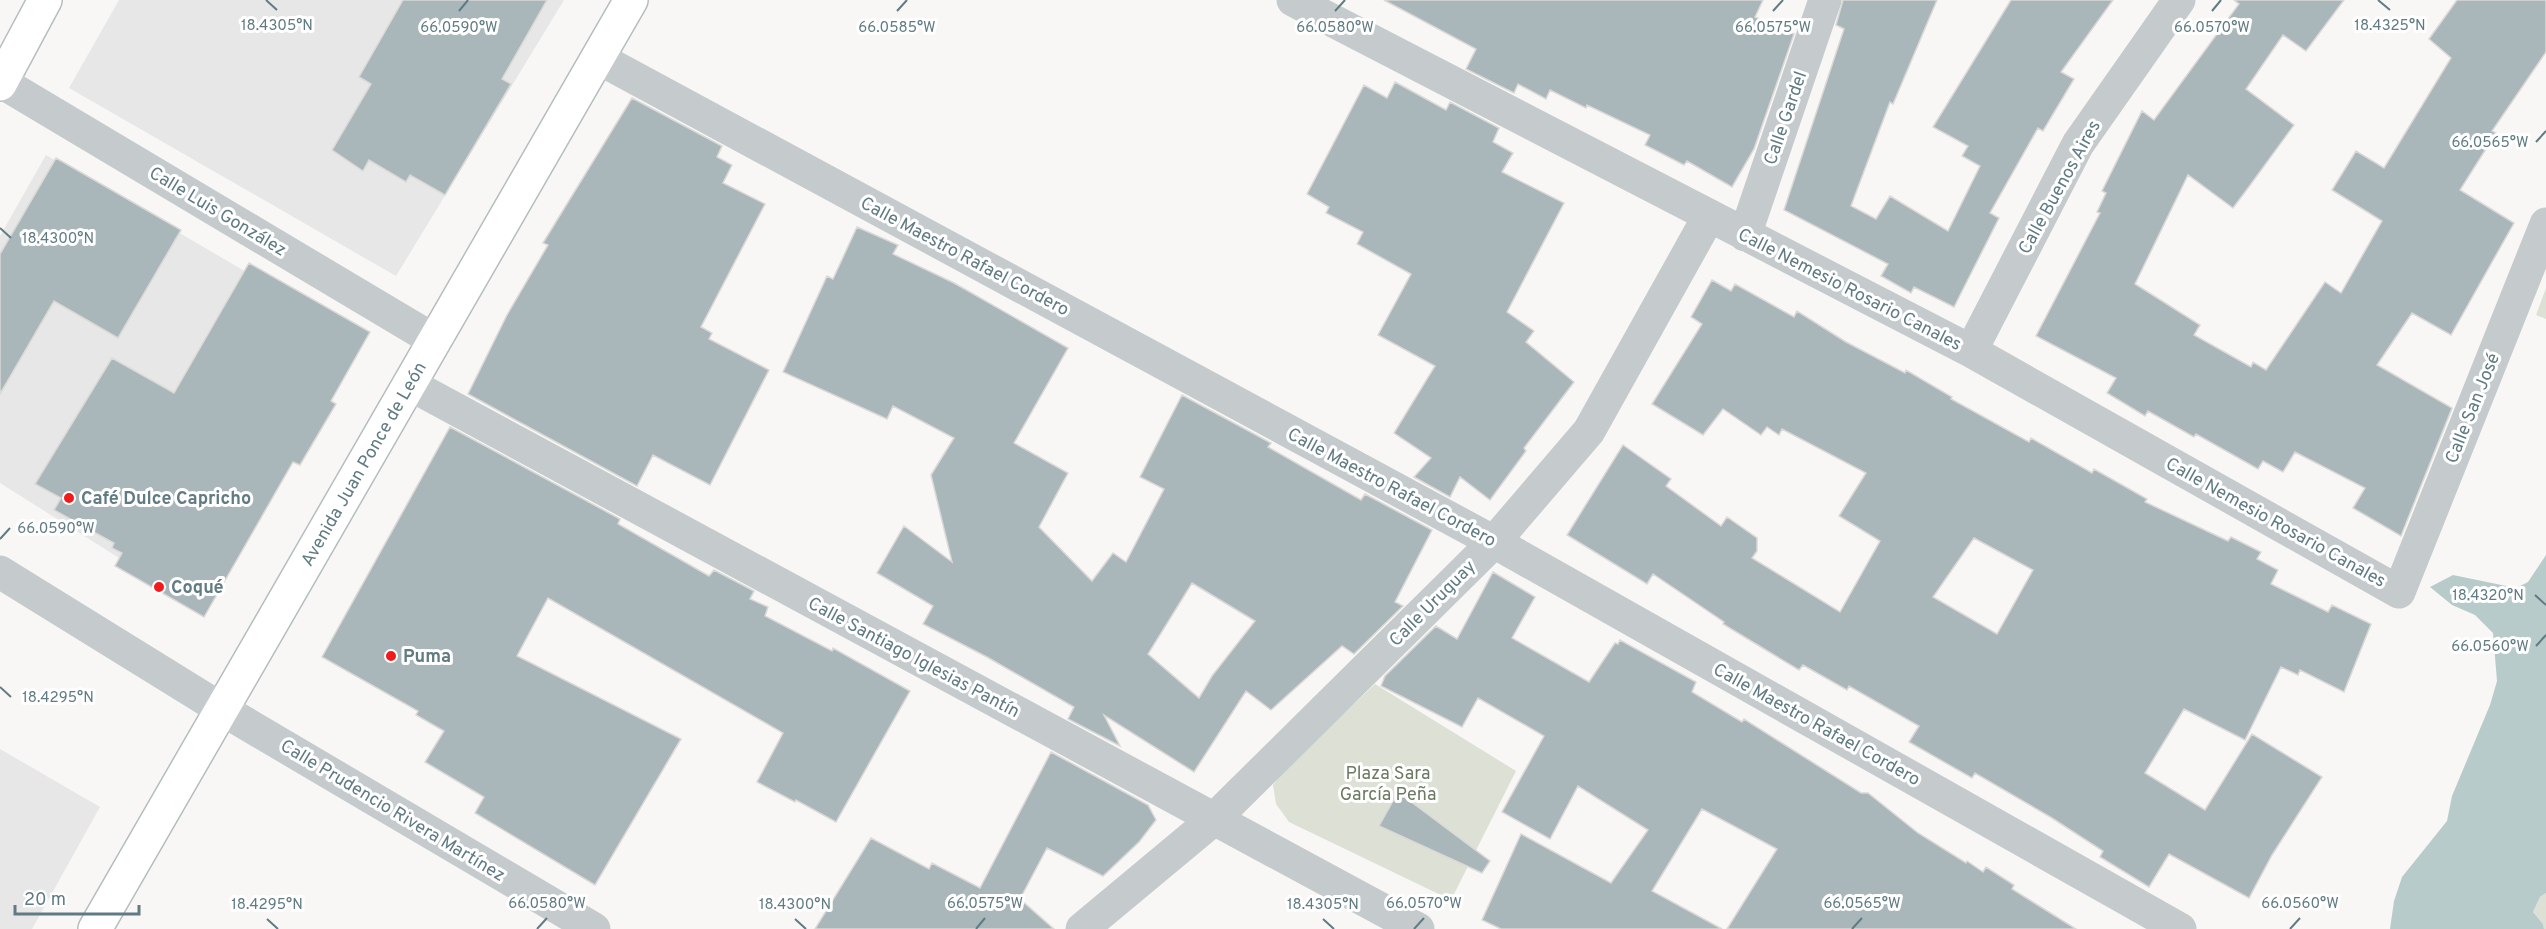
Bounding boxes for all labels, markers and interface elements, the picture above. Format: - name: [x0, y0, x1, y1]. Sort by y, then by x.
- text: 18.4305°N: [241, 17, 313, 36]
- text: 18.4325°N: [2354, 17, 2426, 36]
- text: 66.0590°W: [420, 19, 498, 38]
- text: 66.0585°W: [858, 19, 936, 38]
- text: 66.0580°W: [1296, 19, 1374, 38]
- text: 66.0575°W: [1735, 19, 1811, 38]
- text: 66.0570°W: [2174, 19, 2250, 38]
- street label: Calle Gardel: [1760, 69, 1813, 168]
- street label: Calle Buenos Aires: [2014, 117, 2107, 259]
- text: 66.0565°W: [2451, 134, 2529, 153]
- street label: Calle Luis González: [144, 162, 290, 262]
- street label: Calle Maestro Rafael Cordero: [856, 192, 1073, 322]
- street label: Calle Nemesio Rosario Canales: [1734, 224, 1965, 357]
- text: 18.4300°N: [22, 230, 94, 249]
- street label: Calle San José: [2441, 350, 2506, 467]
- street label: Avenida Juan Ponce de León: [297, 358, 433, 571]
- street label: Calle Maestro Rafael Cordero: [1283, 423, 1500, 553]
- street label: Calle Nemesio Rosario Canales: [2161, 453, 2389, 594]
- place label: Café Dulce Capricho: [81, 488, 251, 511]
- marker: Café Dulce Capricho: [62, 491, 76, 505]
- text: 66.0590°W: [17, 520, 95, 539]
- street label: Calle Uruguay: [1385, 556, 1481, 652]
- place label: Coqué: [171, 577, 224, 600]
- marker: Coqué: [152, 580, 166, 594]
- text: 18.4320°N: [2452, 587, 2524, 606]
- street label: Calle Santiago Iglesias Pantín: [803, 593, 1023, 724]
- text: 66.0560°W: [2451, 638, 2529, 657]
- place label: Puma: [403, 646, 451, 669]
- marker: Puma: [384, 649, 398, 663]
- street label: Calle Maestro Rafael Cordero: [1709, 659, 1924, 792]
- text: 18.4295°N: [22, 689, 94, 708]
- street label: Calle Prudencio Rivera Martínez: [276, 735, 509, 888]
- park label: Plaza Sara García Peña: [1340, 763, 1436, 807]
- scale bar: [15, 878, 140, 916]
- text: 20 m: [24, 889, 66, 912]
- text: 66.0580°W: [508, 895, 586, 914]
- text: 66.0575°W: [947, 895, 1023, 914]
- text: 66.0570°W: [1386, 895, 1462, 914]
- text: 66.0565°W: [1823, 895, 1901, 914]
- text: 66.0560°W: [2261, 895, 2339, 914]
- text: 18.4295°N: [231, 896, 303, 915]
- text: 18.4300°N: [759, 896, 831, 915]
- text: 18.4305°N: [1287, 896, 1359, 915]

